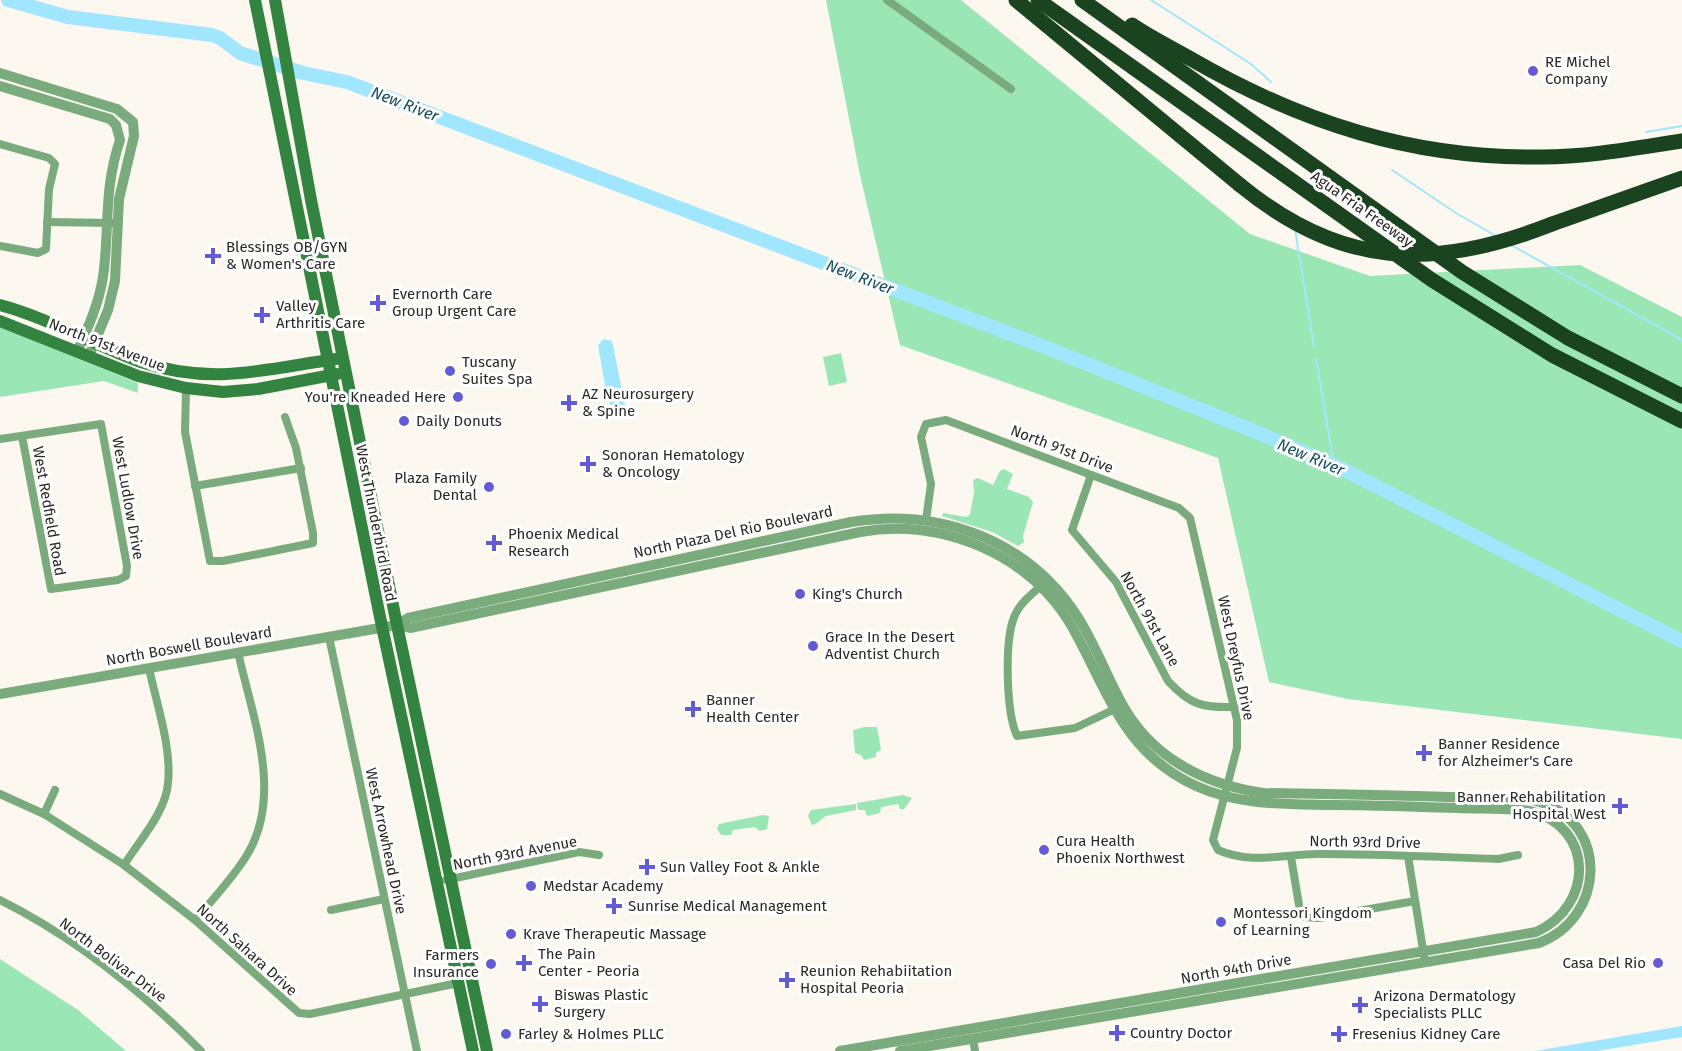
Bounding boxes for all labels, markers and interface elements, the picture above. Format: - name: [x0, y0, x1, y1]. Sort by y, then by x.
- place label: RE Michel Company: [1545, 53, 1611, 88]
- marker: RE Michel Company: [1526, 64, 1540, 78]
- water label: New River: [369, 82, 442, 126]
- street label: Agua Fria Freeway: [1307, 167, 1417, 251]
- place label: Blessings OB/GYN & Women's Care: [226, 238, 348, 273]
- marker: Blessings OB/GYN & Women's Care: [204, 247, 222, 265]
- water label: New River: [824, 255, 897, 299]
- place label: Evernorth Care Group Urgent Care: [392, 285, 517, 320]
- marker: Evernorth Care Group Urgent Care: [369, 294, 387, 312]
- place label: Valley Arthritis Care: [276, 297, 365, 332]
- marker: Valley Arthritis Care: [253, 306, 271, 324]
- street label: North 91st Avenue: [46, 315, 168, 375]
- place label: Tuscany Suites Spa: [462, 353, 533, 388]
- marker: Tuscany Suites Spa: [443, 364, 457, 378]
- place label: AZ Neurosurgery & Spine: [582, 385, 694, 420]
- place label: You're Kneaded Here: [305, 388, 446, 406]
- marker: You're Kneaded Here: [451, 390, 465, 404]
- marker: AZ Neurosurgery & Spine: [560, 394, 578, 412]
- place label: Daily Donuts: [416, 412, 502, 430]
- marker: Daily Donuts: [397, 414, 411, 428]
- street label: North 91st Drive: [1008, 421, 1116, 477]
- water label: New River: [1275, 434, 1348, 480]
- street label: West Ludlow Drive: [108, 435, 148, 561]
- street label: West Thunderbird Road: [352, 443, 400, 603]
- street label: West Redfield Road: [29, 445, 69, 577]
- place label: Sonoran Hematology & Oncology: [602, 446, 745, 481]
- marker: Sonoran Hematology & Oncology: [579, 455, 597, 473]
- place label: Plaza Family Dental: [394, 469, 478, 504]
- marker: Plaza Family Dental: [482, 480, 496, 494]
- street label: North Plaza Del Rio Boulevard: [632, 502, 834, 562]
- place label: Phoenix Medical Research: [508, 525, 619, 560]
- marker: Phoenix Medical Research: [485, 534, 503, 552]
- street label: North 91st Lane: [1116, 568, 1184, 670]
- place label: King's Church: [812, 585, 903, 603]
- marker: King's Church: [793, 587, 807, 601]
- street label: West Dreyfus Drive: [1214, 594, 1258, 722]
- street label: North Boswell Boulevard: [105, 623, 273, 669]
- place label: Grace In the Desert Adventist Church: [825, 628, 955, 663]
- marker: Grace In the Desert Adventist Church: [806, 639, 820, 653]
- place label: Banner Health Center: [706, 691, 799, 726]
- marker: Banner Health Center: [684, 700, 702, 718]
- place label: Banner Residence for Alzheimer's Care: [1438, 735, 1573, 770]
- marker: Banner Residence for Alzheimer's Care: [1415, 744, 1433, 762]
- street label: West Arrowhead Drive: [362, 766, 410, 916]
- place label: Banner Rehabilitation Hospital West: [1457, 788, 1607, 823]
- marker: Banner Rehabilitation Hospital West: [1611, 797, 1629, 815]
- street label: North 93rd Avenue: [451, 832, 579, 874]
- place label: Cura Health Phoenix Northwest: [1056, 832, 1185, 867]
- street label: North 93rd Drive: [1309, 832, 1421, 852]
- marker: Cura Health Phoenix Northwest: [1037, 843, 1051, 857]
- marker: Sun Valley Foot & Ankle: [638, 858, 656, 876]
- place label: Sun Valley Foot & Ankle: [660, 858, 820, 876]
- place label: Medstar Academy: [543, 877, 664, 895]
- marker: Medstar Academy: [524, 879, 538, 893]
- marker: Sunrise Medical Management: [605, 897, 623, 915]
- place label: Sunrise Medical Management: [628, 897, 828, 915]
- street label: North Sahara Drive: [193, 900, 301, 1000]
- place label: Montessori Kingdom of Learning: [1233, 904, 1372, 939]
- street label: North Bolivar Drive: [56, 914, 170, 1006]
- marker: Montessori Kingdom of Learning: [1214, 915, 1228, 929]
- place label: Krave Therapeutic Massage: [523, 925, 706, 943]
- marker: Krave Therapeutic Massage: [504, 927, 518, 941]
- place label: The Pain Center - Peoria: [538, 945, 640, 980]
- place label: Farmers Insurance: [413, 946, 479, 981]
- street label: North 94th Drive: [1179, 950, 1293, 988]
- marker: The Pain Center - Peoria: [515, 954, 533, 972]
- place label: Casa Del Rio: [1562, 954, 1646, 972]
- marker: Casa Del Rio: [1651, 956, 1665, 970]
- marker: Farmers Insurance: [484, 957, 498, 971]
- place label: Reunion Rehabiitation Hospital Peoria: [800, 962, 952, 997]
- marker: Reunion Rehabiitation Hospital Peoria: [778, 971, 796, 989]
- place label: Biswas Plastic Surgery: [554, 986, 649, 1021]
- place label: Arizona Dermatology Specialists PLLC: [1374, 987, 1516, 1022]
- marker: Biswas Plastic Surgery: [531, 995, 549, 1013]
- marker: Arizona Dermatology Specialists PLLC: [1351, 996, 1369, 1014]
- marker: Country Doctor: [1108, 1024, 1126, 1042]
- place label: Country Doctor: [1130, 1024, 1232, 1042]
- place label: Farley & Holmes PLLC: [518, 1025, 664, 1043]
- marker: Fresenius Kidney Care: [1330, 1025, 1348, 1043]
- place label: Fresenius Kidney Care: [1352, 1025, 1501, 1043]
- marker: Farley & Holmes PLLC: [499, 1027, 513, 1041]

